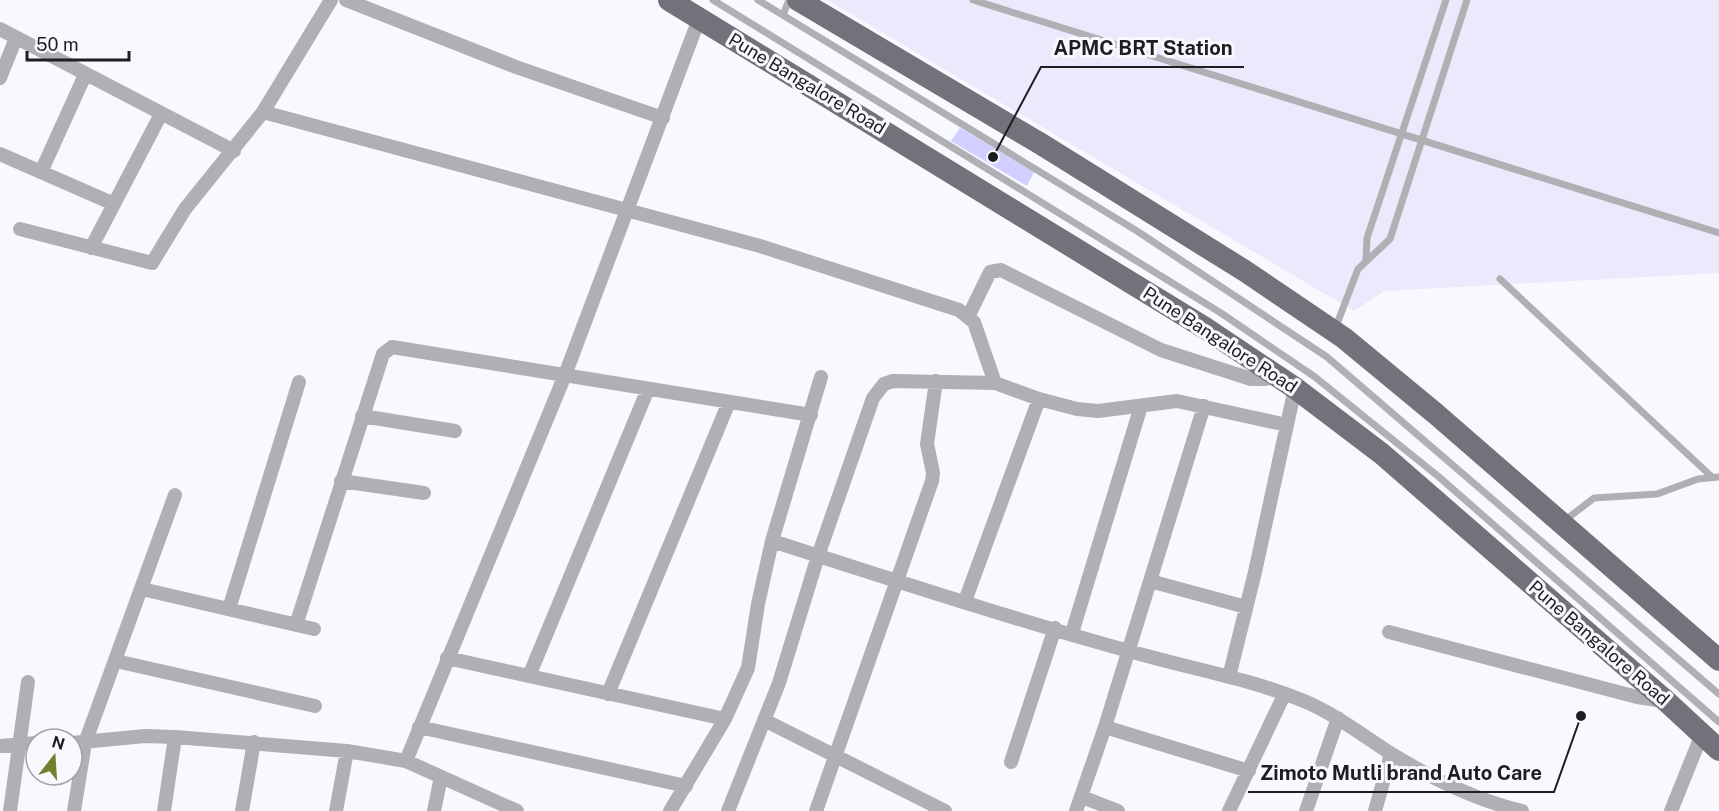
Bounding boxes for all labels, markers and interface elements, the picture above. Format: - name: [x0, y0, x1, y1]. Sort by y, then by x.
- scale bar: [27, 24, 129, 62]
- street label: Pune Bangalore Road: [725, 28, 889, 139]
- callout: APMC BRT Station: [1041, 29, 1244, 67]
- text: 50 m: [36, 34, 79, 55]
- text: APMC BRT Station: [1053, 36, 1233, 60]
- street label: Pune Bangalore Road: [1139, 282, 1301, 397]
- street label: Pune Bangalore Road: [1525, 576, 1674, 709]
- north arrow: [24, 727, 84, 787]
- text: N: [49, 732, 67, 754]
- callout: Zimoto Mutli brand Auto Care: [1248, 754, 1554, 792]
- text: Zimoto Mutli brand Auto Care: [1260, 761, 1542, 785]

